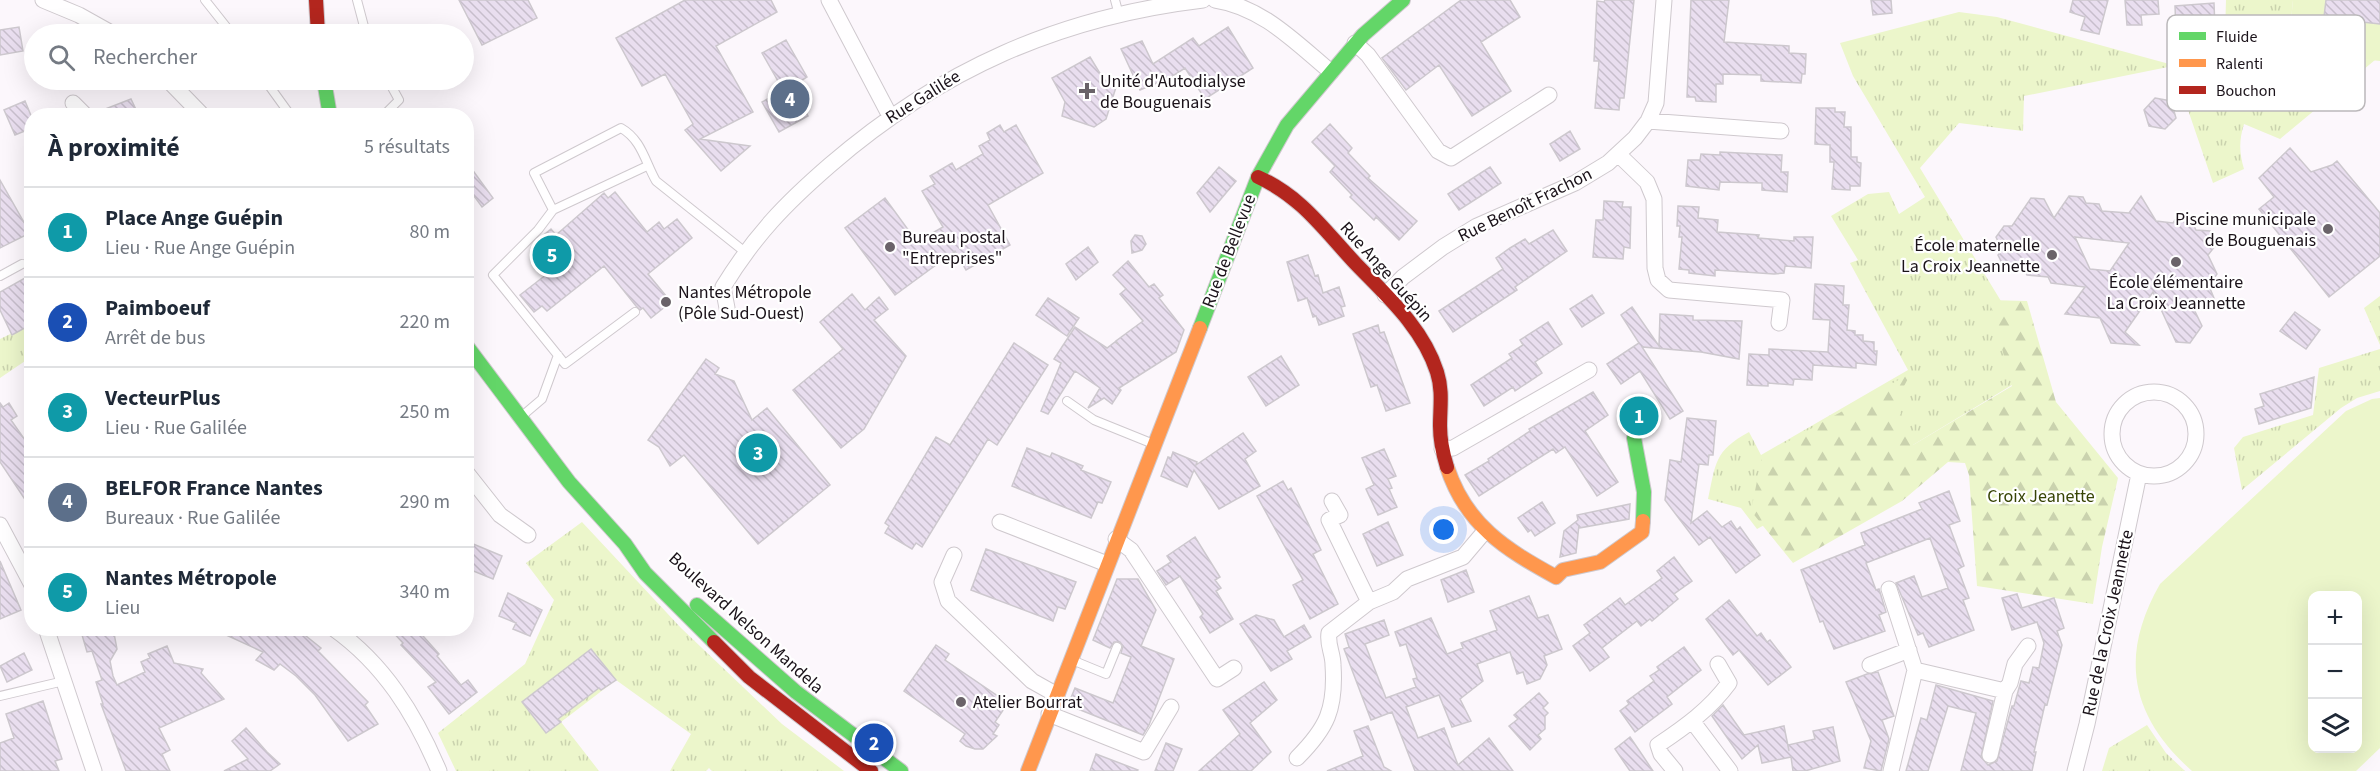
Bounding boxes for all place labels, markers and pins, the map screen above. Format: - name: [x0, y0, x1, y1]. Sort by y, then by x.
- place label: Unité d'Autodialyse de Bouguenais: [1100, 69, 1246, 115]
- pin: 4: [770, 76, 810, 122]
- marker: Unité d'Autodialyse de Bouguenais: [1078, 82, 1096, 100]
- place label: Piscine municipale de Bouguenais: [2175, 207, 2316, 253]
- marker: Piscine municipale de Bouguenais: [2321, 222, 2335, 236]
- place label: Bureau postal "Entreprises": [902, 225, 1006, 271]
- pin: 5: [532, 232, 572, 278]
- place label: École maternelle La Croix Jeannette: [1901, 233, 2040, 279]
- marker: Bureau postal "Entreprises": [883, 240, 897, 254]
- marker: École maternelle La Croix Jeannette: [2045, 248, 2059, 262]
- marker: École élémentaire La Croix Jeannette: [2169, 255, 2183, 269]
- place label: École élémentaire La Croix Jeannette: [2107, 270, 2246, 316]
- place label: Nantes Métropole (Pôle Sud-Ouest): [678, 280, 812, 326]
- marker: Nantes Métropole (Pôle Sud-Ouest): [659, 295, 673, 309]
- pin: 1: [1620, 394, 1658, 438]
- pin: 3: [738, 430, 777, 476]
- place label: Atelier Bourrat: [973, 690, 1082, 715]
- marker: Atelier Bourrat: [954, 695, 968, 709]
- pin: 2: [854, 720, 894, 766]

